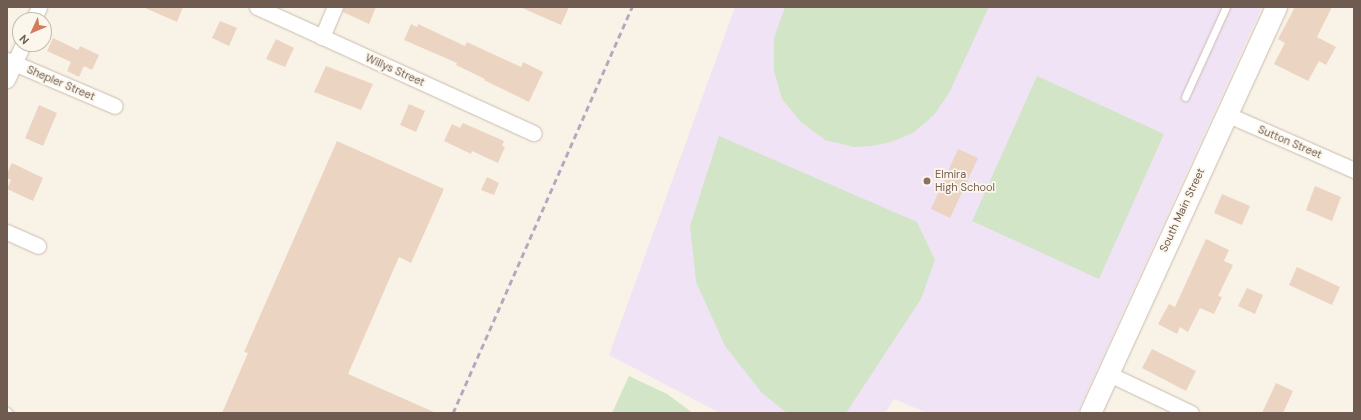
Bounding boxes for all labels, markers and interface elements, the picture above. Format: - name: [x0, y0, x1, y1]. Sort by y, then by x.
- north arrow: [12, 12, 52, 52]
- text: N: [16, 32, 32, 47]
- street label: Willys Street: [363, 51, 427, 89]
- street label: Shepler Street: [25, 63, 97, 103]
- street label: Sutton Street: [1256, 123, 1324, 161]
- street label: South Main Street: [1157, 166, 1207, 254]
- place label: Elmira High School: [935, 168, 995, 194]
- marker: Elmira High School: [922, 176, 932, 186]

